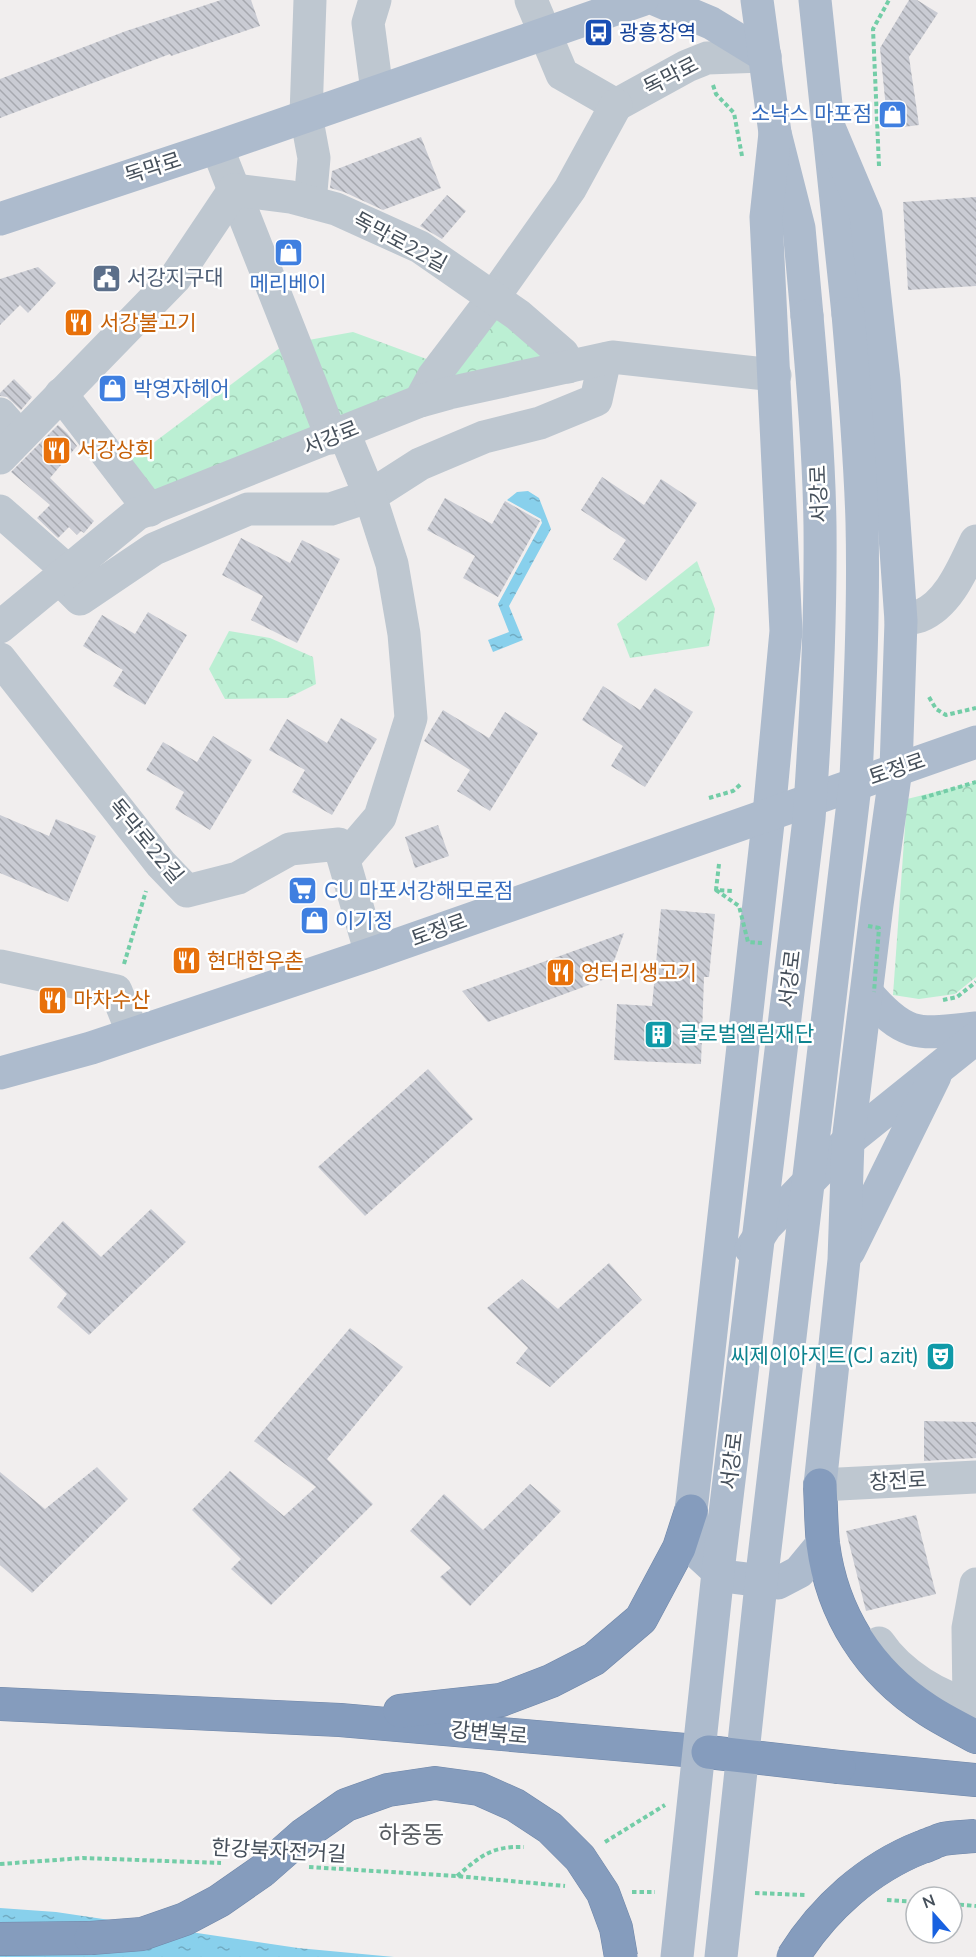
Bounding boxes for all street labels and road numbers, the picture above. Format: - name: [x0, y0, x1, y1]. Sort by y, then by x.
- street label: 독막로: [639, 50, 703, 102]
- street label: 독막로: [121, 146, 185, 190]
- street label: 독막로22길: [348, 206, 452, 278]
- street label: 서강로: [299, 414, 363, 462]
- street label: 서강로: [804, 465, 834, 523]
- street label: 토정로: [865, 746, 929, 792]
- street label: 독막로22길: [102, 793, 190, 889]
- street label: 토정로: [407, 907, 471, 953]
- street label: 서강로: [773, 949, 807, 1009]
- street label: 서강로: [715, 1431, 749, 1491]
- street label: 창전로: [868, 1466, 928, 1496]
- street label: 강변북로: [449, 1716, 529, 1750]
- street label: 한강북자전거길: [211, 1833, 347, 1869]

